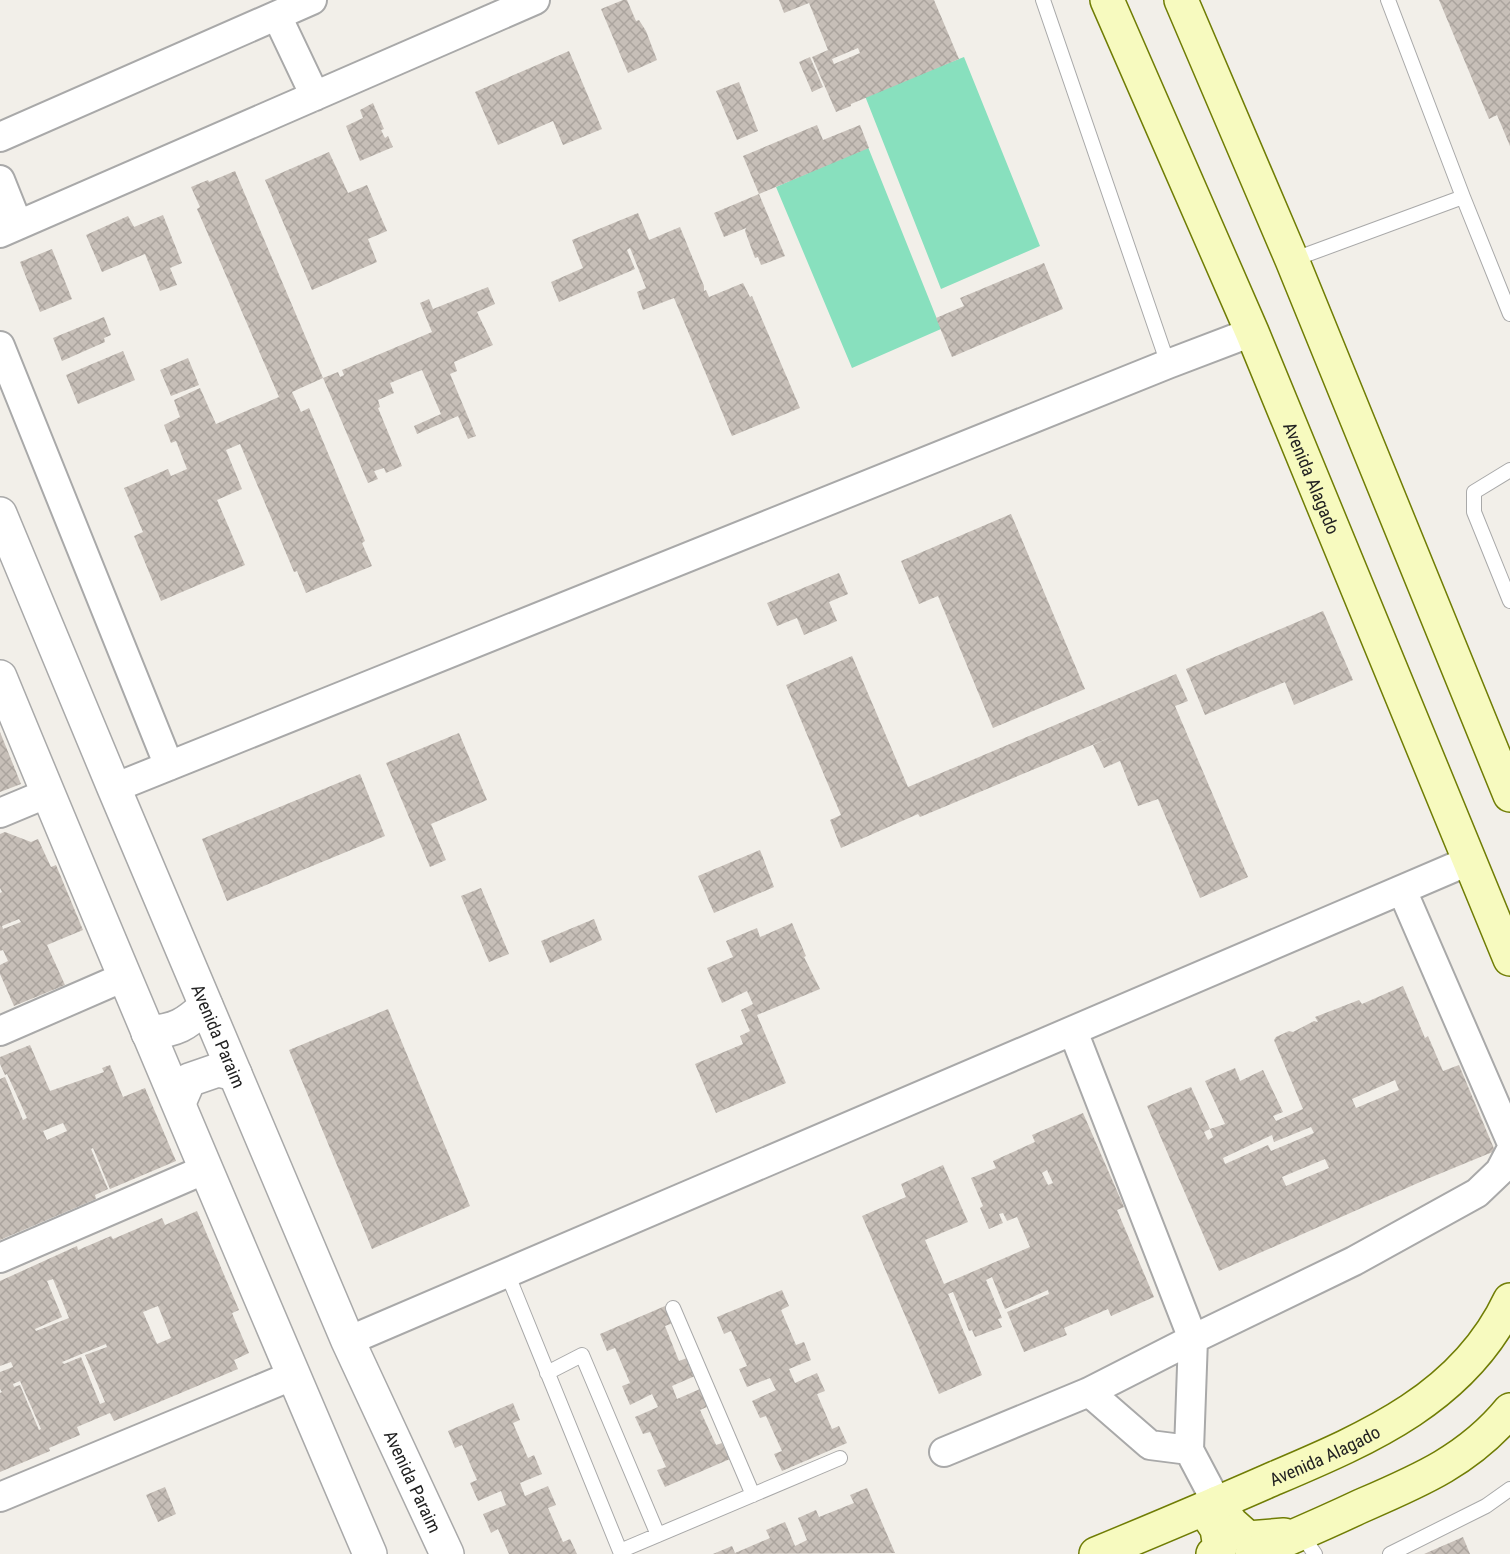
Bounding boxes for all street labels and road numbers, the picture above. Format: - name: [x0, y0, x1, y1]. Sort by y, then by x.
- street label: Avenida Alagado: [1280, 419, 1344, 537]
- street label: Avenida Paraim: [188, 981, 250, 1091]
- street label: Avenida Alagado: [1266, 1421, 1383, 1490]
- street label: Avenida Paraim: [380, 1427, 446, 1536]

